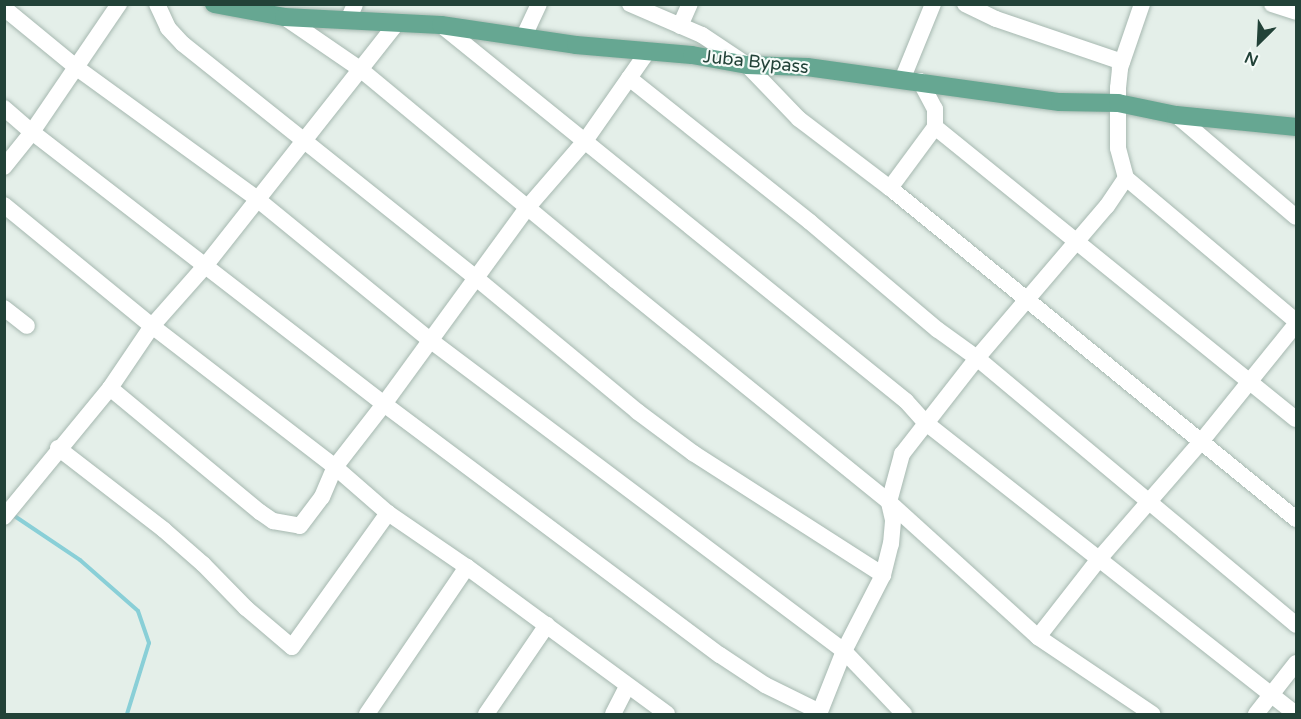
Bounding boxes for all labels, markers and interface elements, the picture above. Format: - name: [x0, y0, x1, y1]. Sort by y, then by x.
- north arrow: [1229, 12, 1289, 72]
- street label: Juba Bypass: [702, 46, 810, 78]
- text: N: [1242, 47, 1262, 70]

